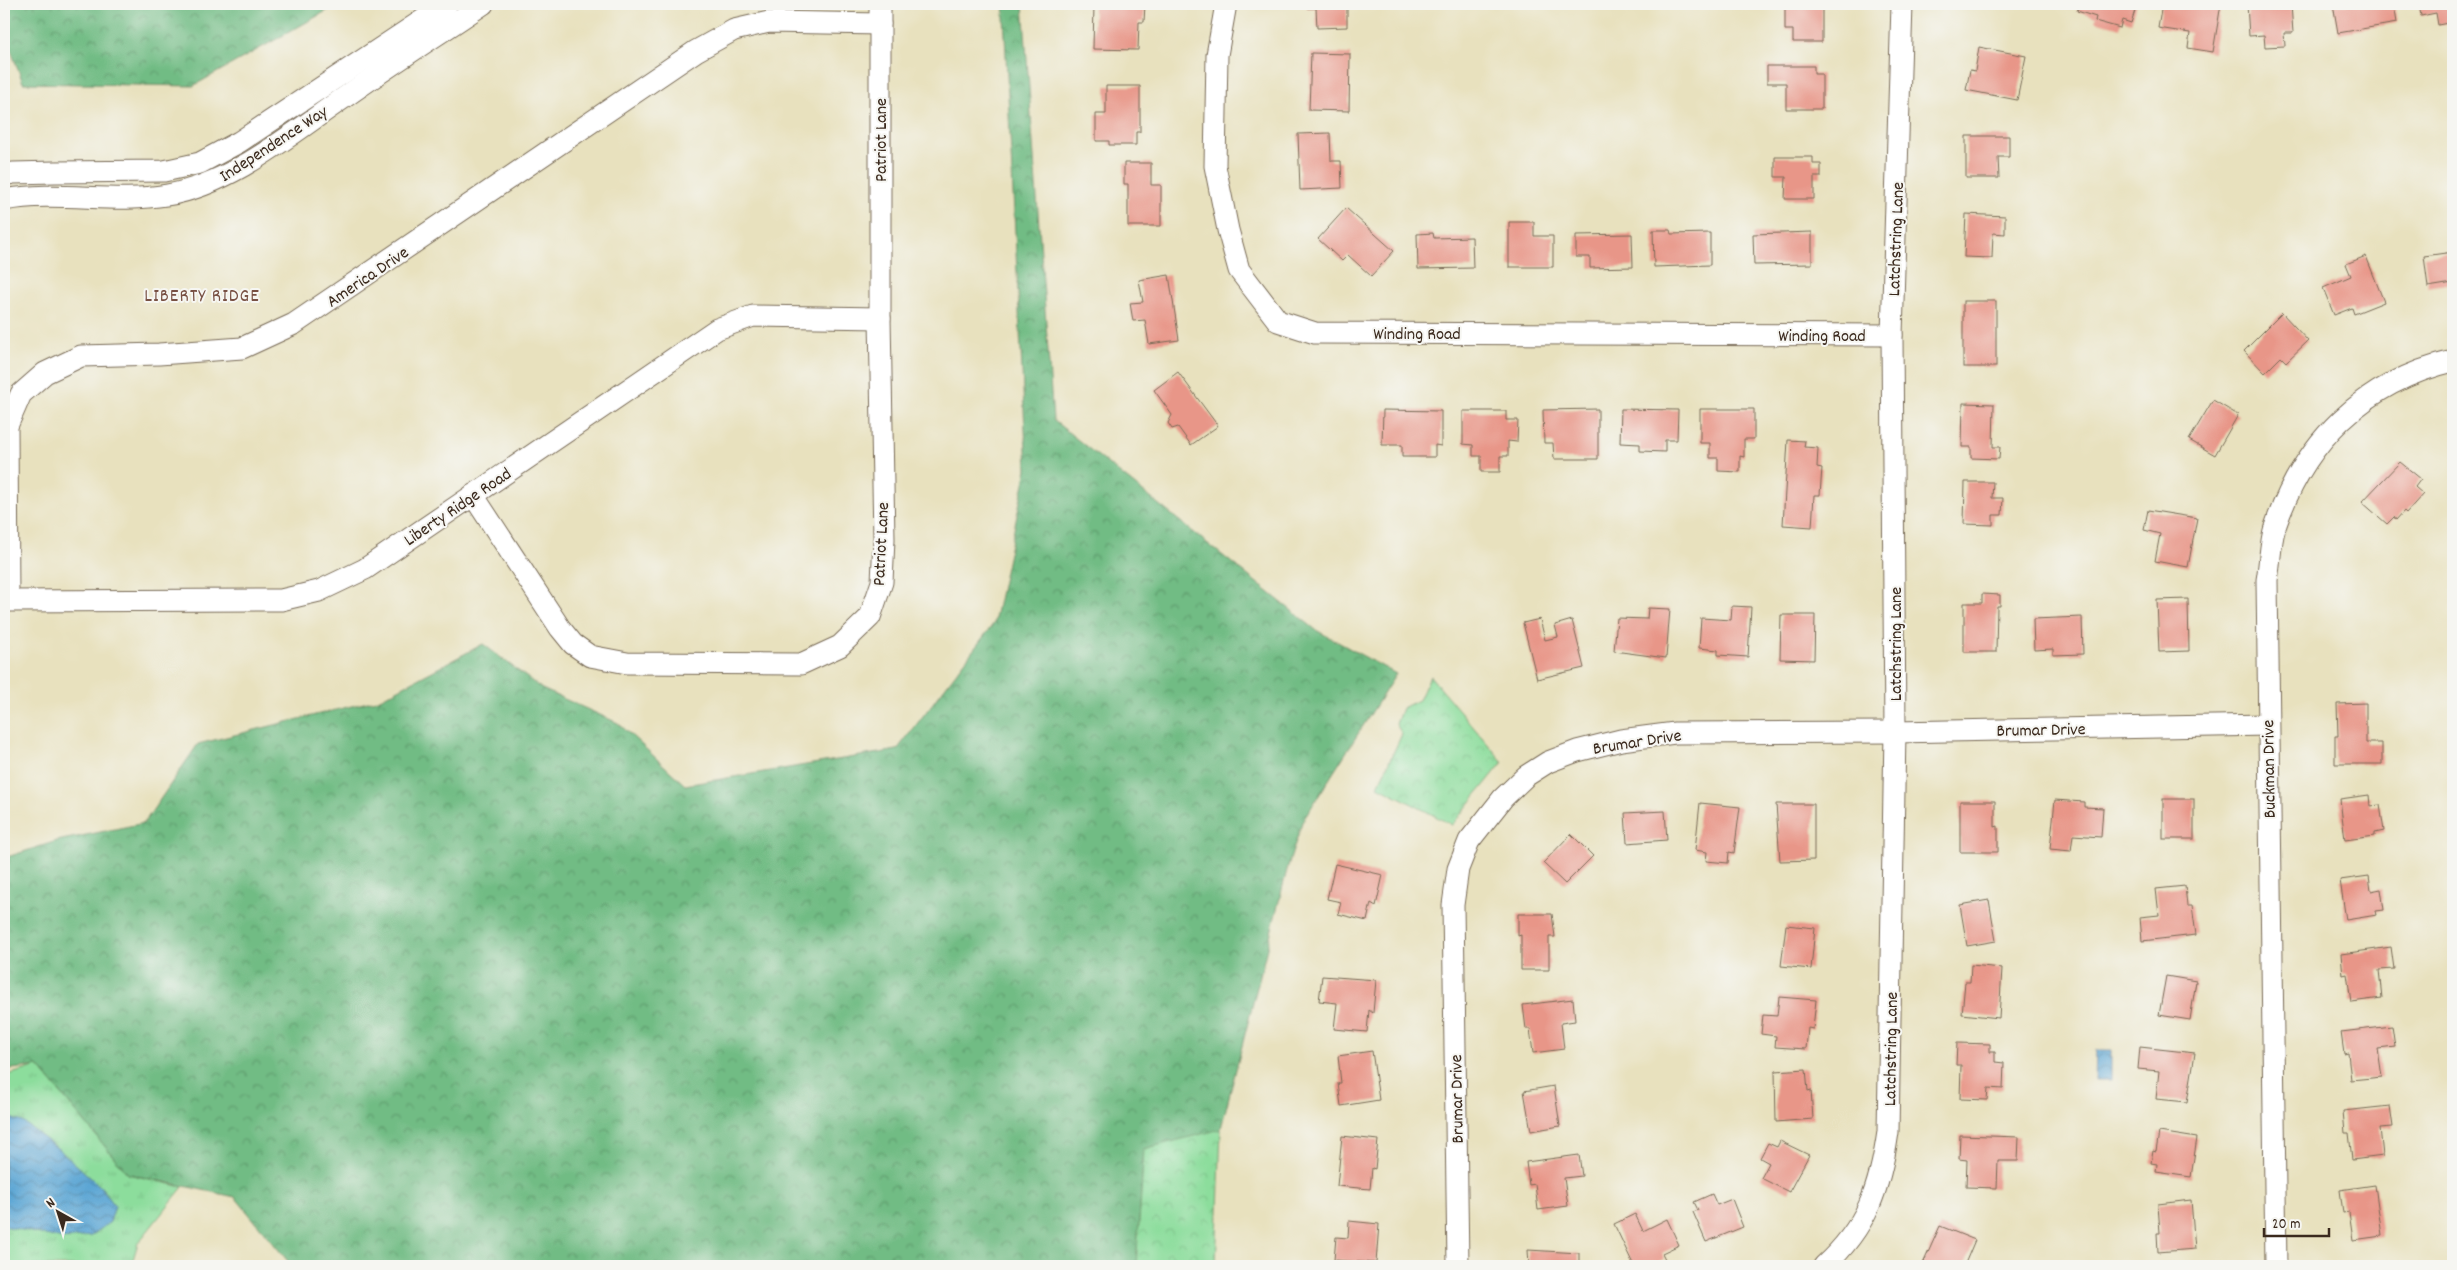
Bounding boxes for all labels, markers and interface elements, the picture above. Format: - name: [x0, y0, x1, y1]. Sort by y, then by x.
- street label: Patriot Lane: [870, 98, 895, 182]
- street label: Independence Way: [215, 100, 334, 190]
- street label: Latchstring Lane: [1883, 181, 1912, 297]
- street label: America Drive: [322, 241, 415, 315]
- district label: LIBERTY RIDGE: [144, 284, 260, 311]
- street label: Winding Road: [1373, 323, 1461, 348]
- street label: Winding Road: [1778, 325, 1866, 350]
- street label: Liberty Ridge Road: [400, 463, 517, 553]
- street label: Patriot Lane: [868, 501, 897, 587]
- street label: Latchstring Lane: [1885, 587, 1910, 701]
- street label: Brumar Drive: [1996, 718, 2086, 745]
- street label: Buckman Drive: [2257, 719, 2284, 819]
- street label: Brumar Drive: [1591, 724, 1684, 763]
- street label: Latchstring Lane: [1879, 992, 1906, 1106]
- street label: Brumar Drive: [1445, 1054, 1472, 1144]
- north arrow: [32, 1188, 82, 1238]
- text: N: [42, 1193, 60, 1213]
- scale bar: [2264, 1205, 2330, 1237]
- text: 20 m: [2272, 1214, 2300, 1236]

